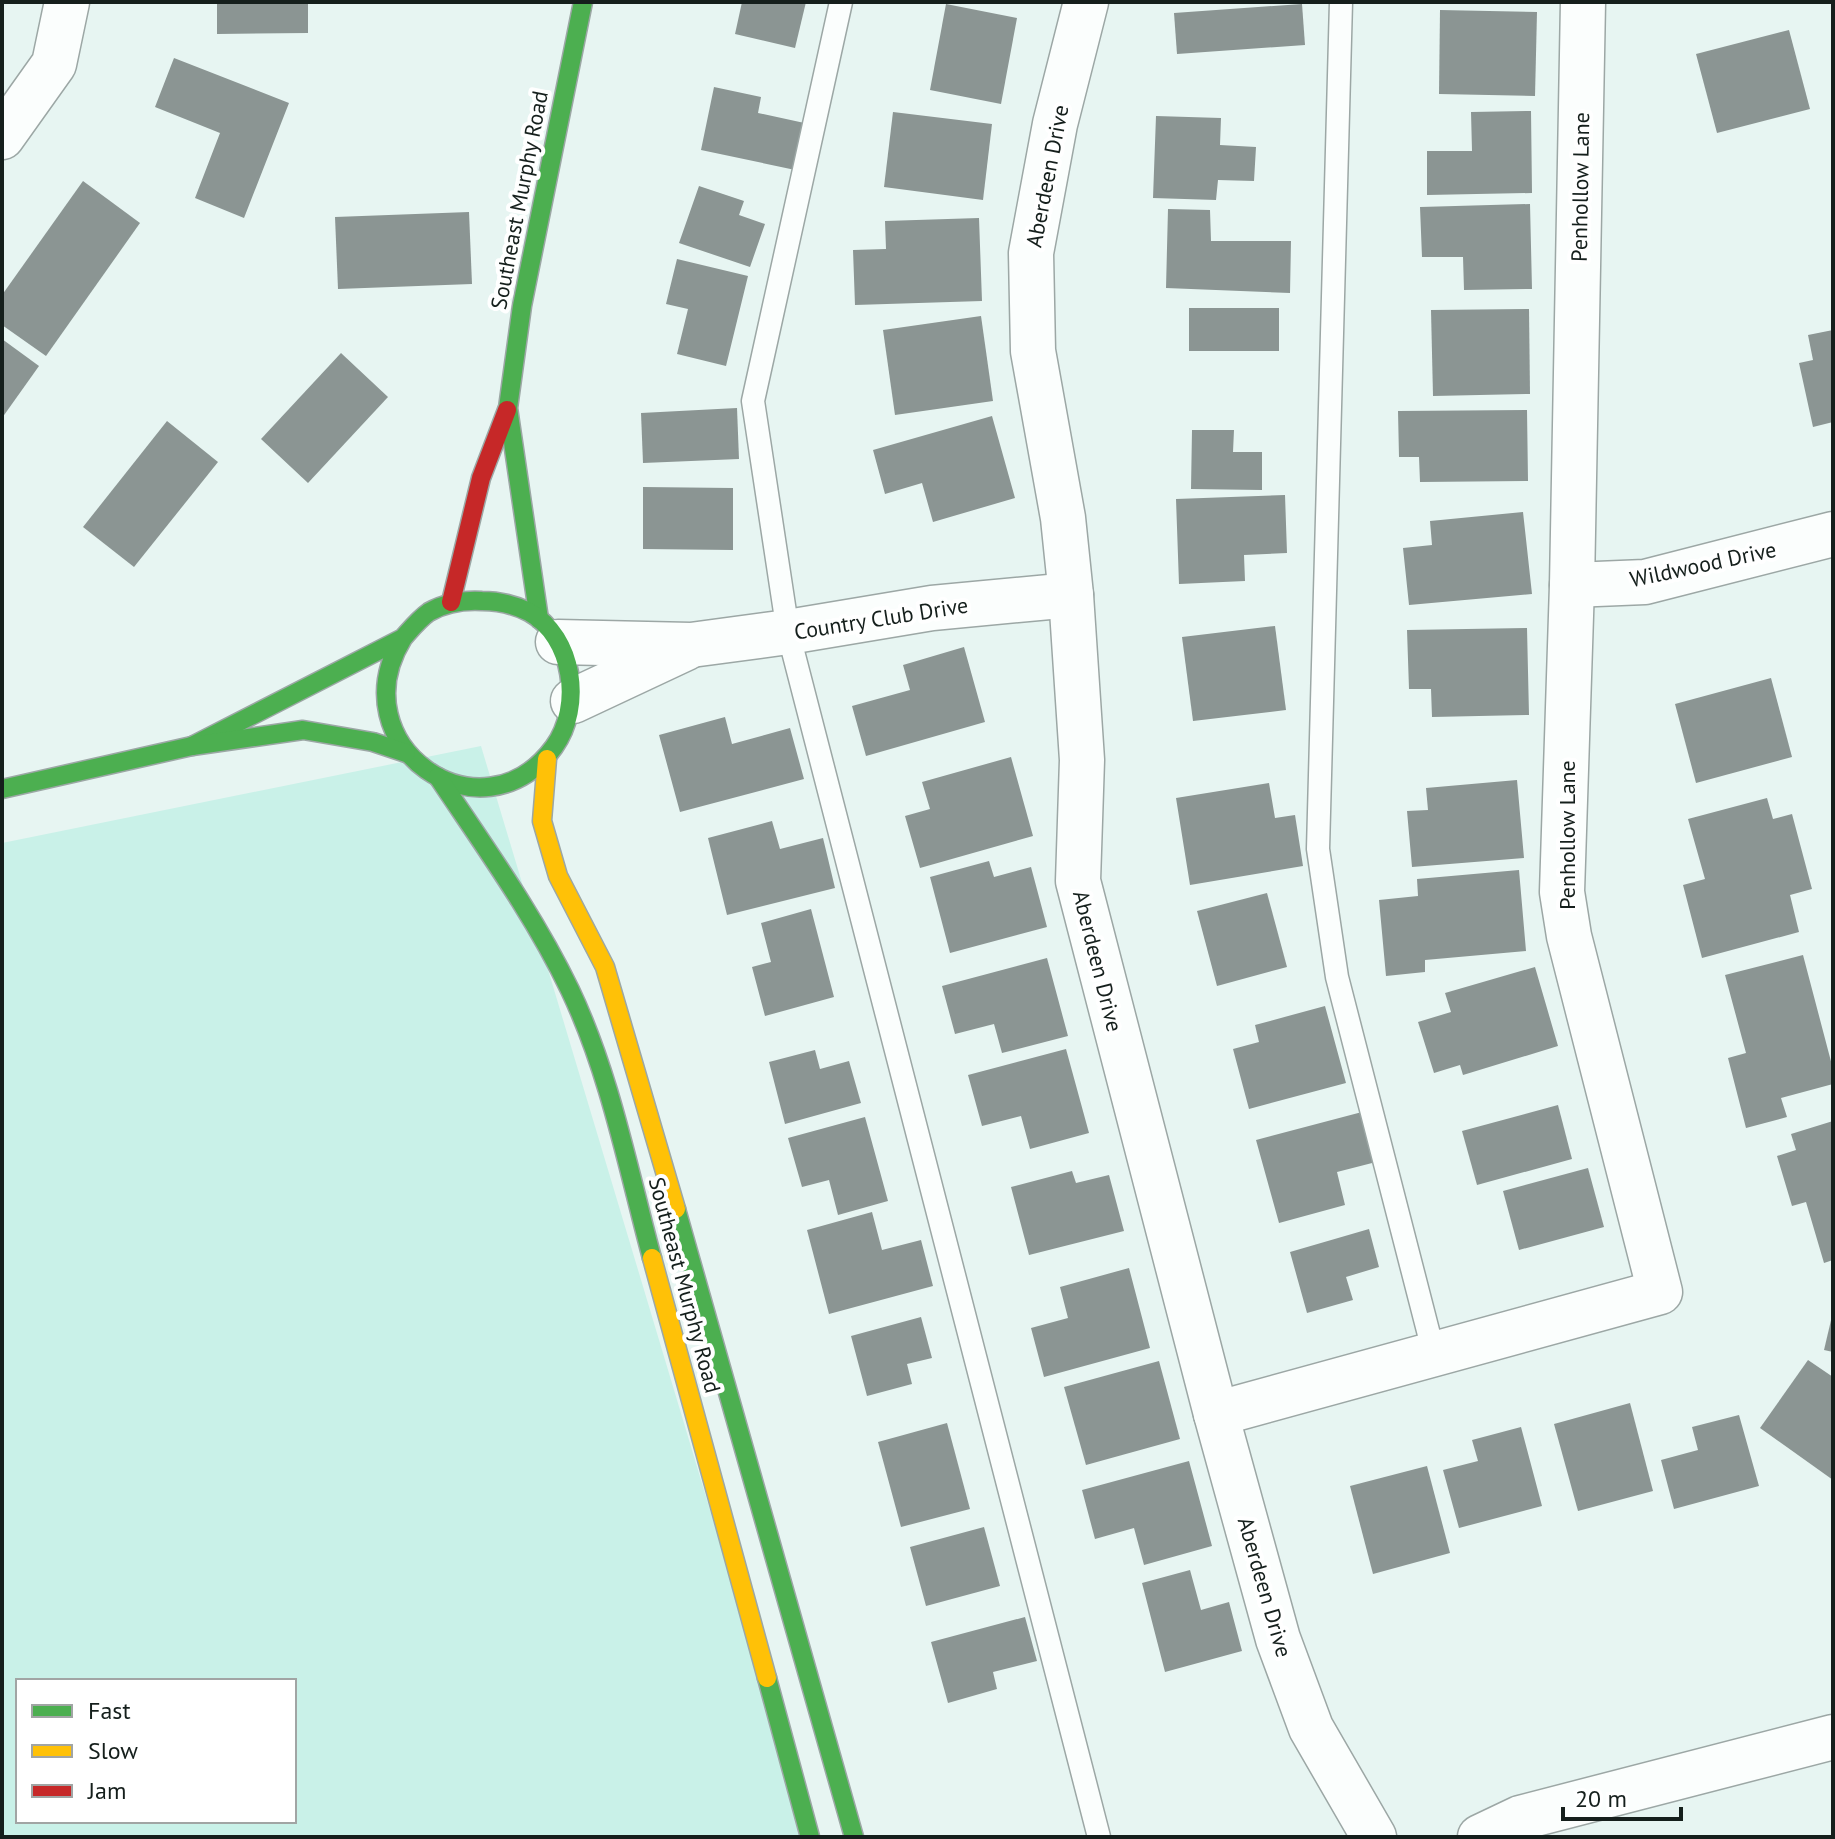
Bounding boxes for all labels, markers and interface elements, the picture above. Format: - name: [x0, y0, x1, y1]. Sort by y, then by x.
- street label: Southeast Murphy Road: [484, 88, 554, 312]
- street label: Aberdeen Drive: [1019, 102, 1075, 250]
- street label: Penhollow Lane: [1565, 112, 1595, 262]
- street label: Wildwood Drive: [1627, 535, 1779, 593]
- street label: Country Club Drive: [792, 590, 970, 646]
- street label: Penhollow Lane: [1553, 760, 1581, 910]
- street label: Aberdeen Drive: [1067, 887, 1129, 1035]
- street label: Southeast Murphy Road: [643, 1174, 727, 1396]
- street label: Aberdeen Drive: [1232, 1514, 1298, 1660]
- legend: [16, 1679, 296, 1823]
- text: Fast: [88, 1695, 131, 1726]
- text: Slow: [88, 1735, 138, 1766]
- scale bar: [1563, 1771, 1681, 1821]
- text: Jam: [87, 1775, 126, 1806]
- text: 20 m: [1575, 1783, 1627, 1814]

